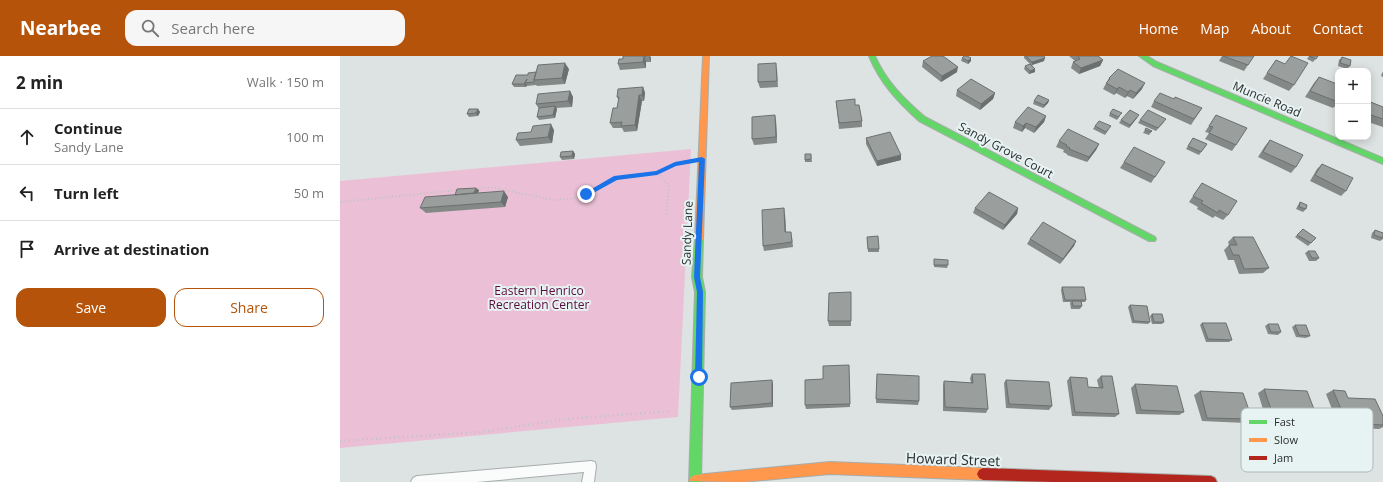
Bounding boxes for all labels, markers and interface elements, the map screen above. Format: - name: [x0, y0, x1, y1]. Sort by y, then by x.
- search box: [125, 10, 405, 46]
- text: Nearbee: [20, 15, 101, 41]
- icon: search: [139, 17, 161, 39]
- text: Search here: [171, 18, 255, 38]
- text: Home: [1139, 19, 1178, 38]
- text: Map: [1200, 19, 1229, 38]
- text: About: [1251, 19, 1291, 38]
- text: Contact: [1313, 19, 1363, 38]
- map controls: [1335, 68, 1371, 140]
- button: +: [1335, 68, 1371, 104]
- text: 2 min: [16, 71, 63, 94]
- text: Walk · 150 m: [247, 73, 324, 91]
- street label: Muncie Road: [1230, 77, 1304, 121]
- button: −: [1335, 104, 1371, 140]
- text: Continue: [54, 118, 122, 138]
- street label: Sandy Grove Court: [956, 118, 1056, 182]
- icon: ahead: [16, 126, 38, 148]
- text: 100 m: [286, 128, 324, 146]
- text: Sandy Lane: [54, 138, 123, 156]
- icon: left: [16, 182, 38, 204]
- text: Turn left: [54, 183, 119, 203]
- text: 50 m: [294, 184, 324, 202]
- route end: [577, 185, 595, 203]
- street label: Sandy Lane: [677, 200, 697, 265]
- icon: arrive: [16, 238, 38, 260]
- text: Arrive at destination: [54, 239, 209, 259]
- park label: Eastern Henrico Recreation Center: [489, 282, 589, 313]
- button: Save: [16, 288, 166, 327]
- button: Share: [174, 288, 324, 327]
- route start: [690, 368, 708, 386]
- legend: [1241, 408, 1373, 472]
- text: Fast: [1274, 414, 1295, 429]
- text: Slow: [1274, 432, 1298, 447]
- street label: Howard Street: [905, 448, 1001, 470]
- text: Jam: [1273, 450, 1293, 465]

